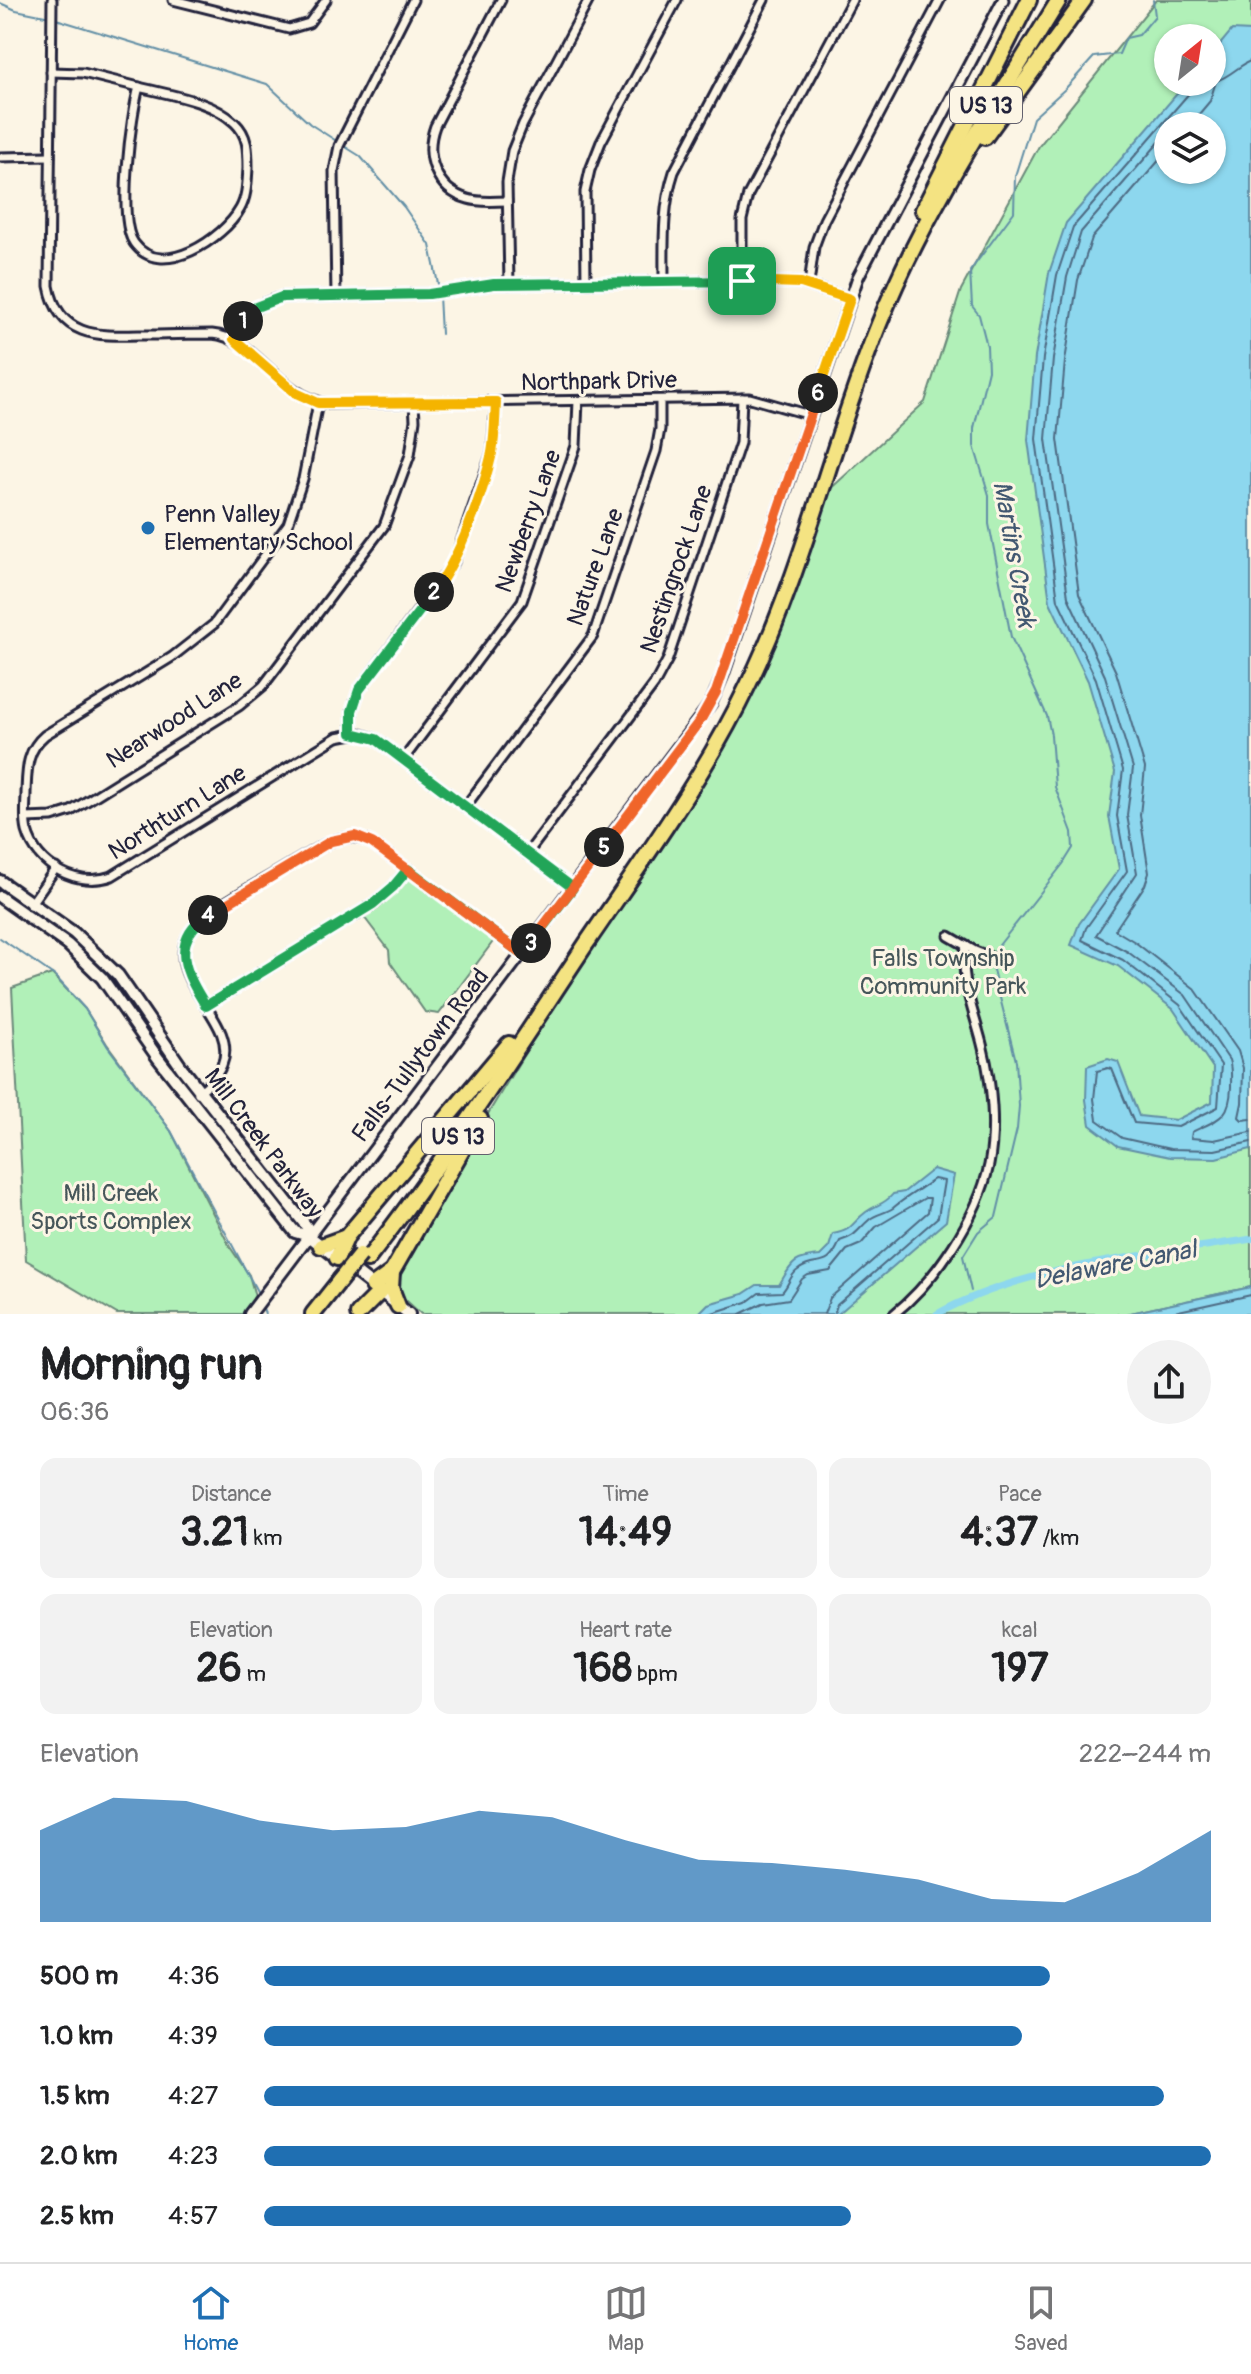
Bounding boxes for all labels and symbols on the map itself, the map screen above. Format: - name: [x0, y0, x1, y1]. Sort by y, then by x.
- north arrow: [1154, 24, 1226, 96]
- road number: US 13: [950, 87, 1022, 123]
- pin: [708, 247, 776, 315]
- pin: 1: [223, 301, 263, 341]
- street label: Northpark Drive: [521, 366, 677, 397]
- pin: 6: [798, 373, 838, 413]
- street label: Newberry Lane: [489, 446, 568, 597]
- water label: Martins Creek: [985, 479, 1043, 632]
- street label: Nestingrock Lane: [634, 481, 719, 657]
- place label: Penn Valley Elementary School: [164, 500, 354, 557]
- street label: Nature Lane: [561, 504, 630, 630]
- marker: Penn Valley Elementary School: [139, 519, 157, 537]
- pin: 2: [414, 572, 454, 612]
- street label: Nearwood Lane: [101, 666, 248, 775]
- street label: Northturn Lane: [103, 758, 252, 866]
- pin: 5: [584, 827, 624, 867]
- pin: 4: [188, 895, 228, 935]
- pin: 3: [511, 923, 551, 963]
- park label: Falls Township Community Park: [860, 944, 1026, 1001]
- street label: Falls-Tullytown Road: [346, 963, 495, 1148]
- street label: Mill Creek Parkway: [198, 1063, 329, 1224]
- road number: US 13: [422, 1118, 494, 1154]
- park label: Mill Creek Sports Complex: [30, 1179, 192, 1236]
- water label: Delaware Canal: [1031, 1233, 1202, 1296]

